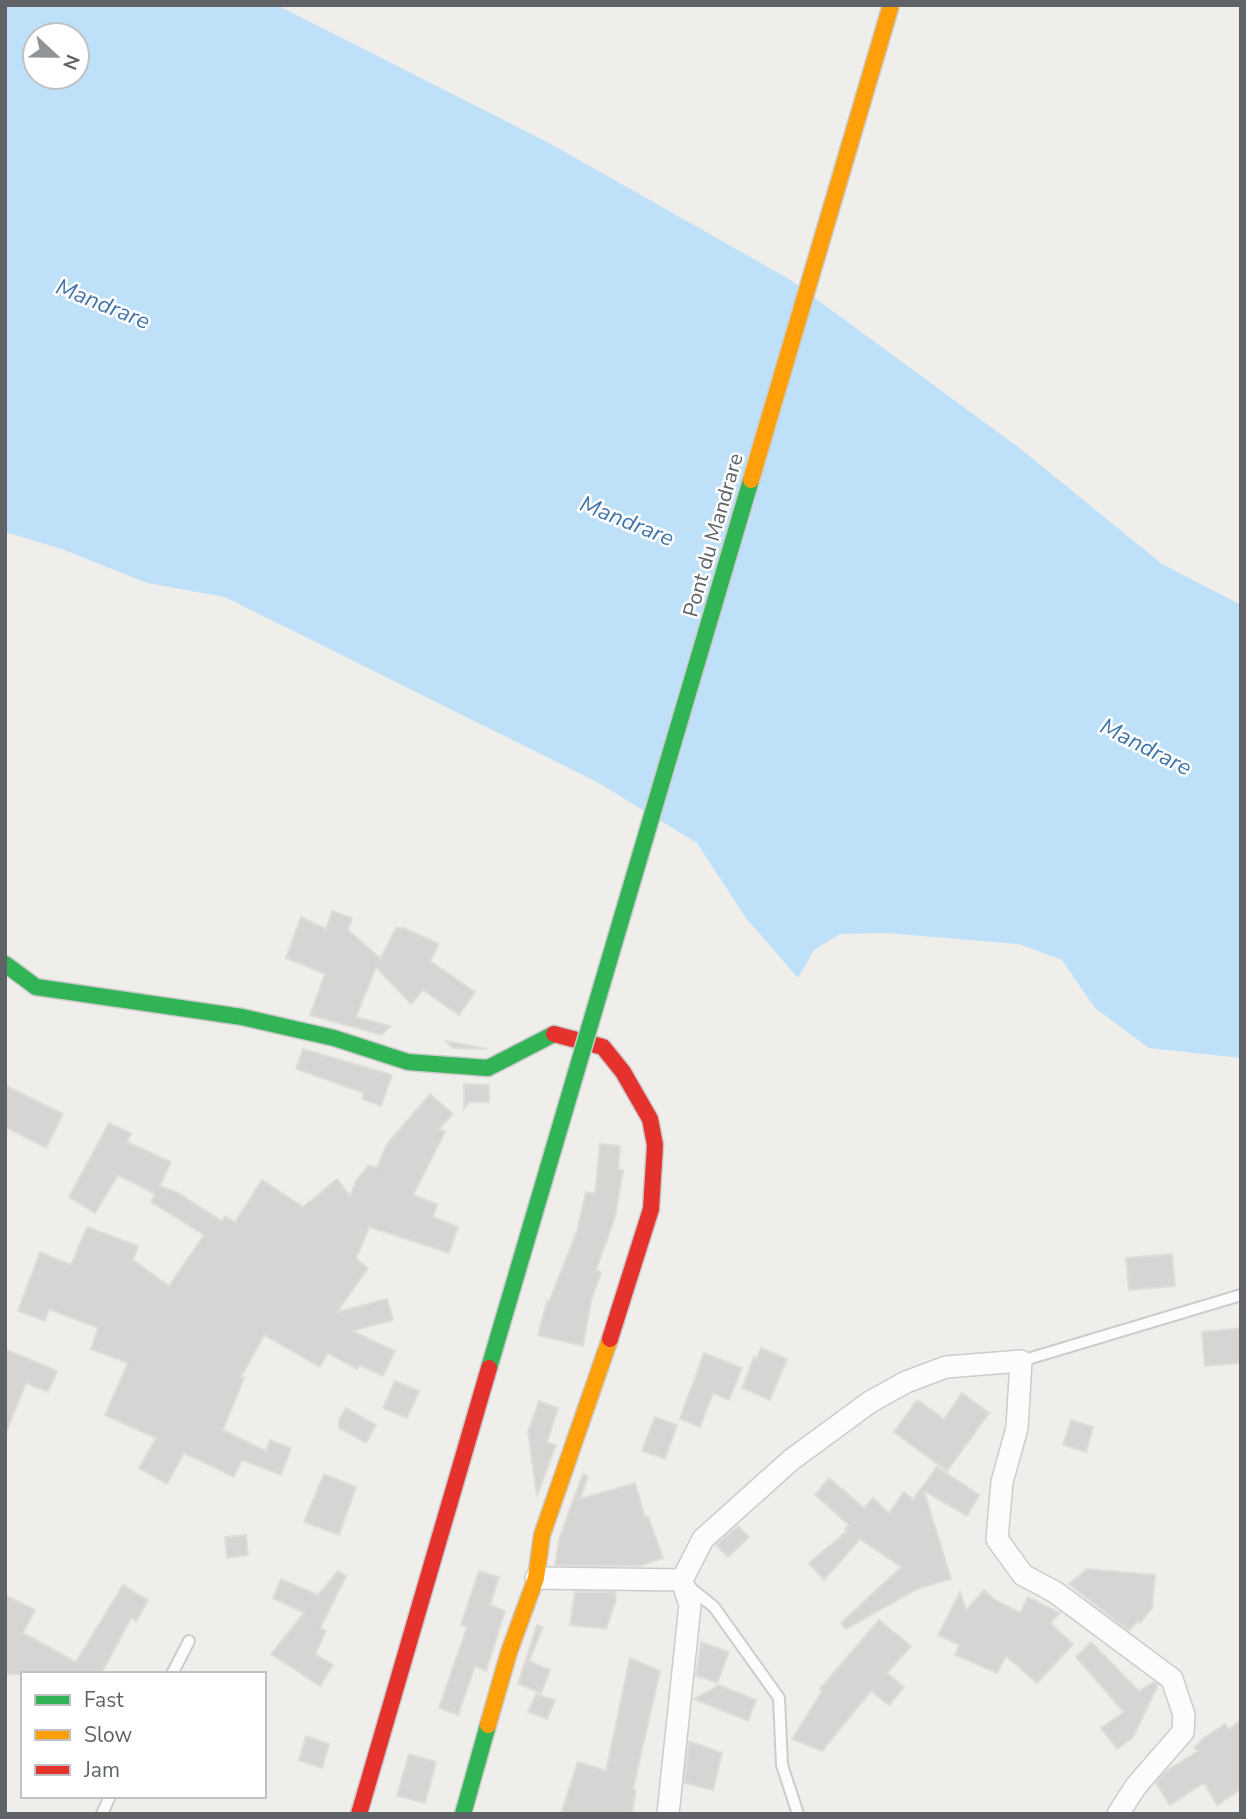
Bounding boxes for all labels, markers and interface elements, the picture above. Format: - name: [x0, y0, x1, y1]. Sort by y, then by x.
- north arrow: [21, 21, 91, 91]
- text: N: [56, 51, 86, 73]
- water label: Mandrare: [51, 271, 155, 337]
- street label: Pont du Mandrare: [676, 450, 750, 620]
- water label: Mandrare: [575, 488, 679, 554]
- water label: Mandrare: [1095, 711, 1197, 783]
- legend: [21, 1672, 266, 1798]
- text: Fast: [84, 1686, 124, 1714]
- text: Slow: [84, 1721, 133, 1749]
- text: Jam: [83, 1756, 120, 1784]

